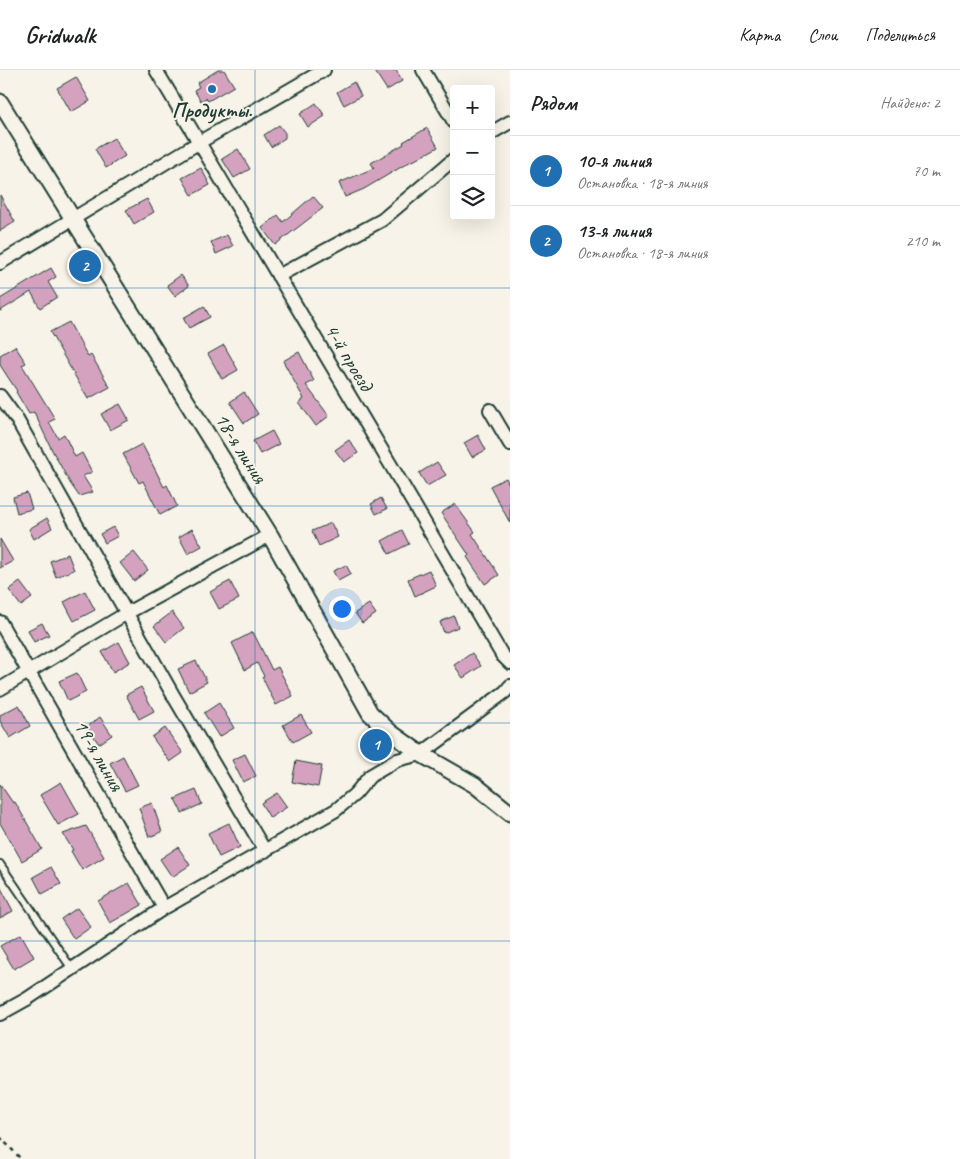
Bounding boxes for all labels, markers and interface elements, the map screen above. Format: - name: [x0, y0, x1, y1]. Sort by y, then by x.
- text: Gridwalk: [25, 20, 95, 50]
- text: Карта: [739, 24, 780, 46]
- text: Слои: [808, 24, 837, 46]
- text: Поделиться: [865, 24, 935, 46]
- marker: Продукты.: [206, 83, 218, 95]
- map controls: [450, 85, 495, 220]
- button: +: [450, 85, 495, 130]
- text: Рядом: [530, 90, 577, 116]
- text: Найдено: 2: [880, 93, 940, 113]
- place label: Продукты.: [172, 97, 253, 124]
- button: −: [450, 130, 495, 175]
- text: 10-я линия: [577, 149, 651, 173]
- text: 1: [542, 161, 550, 181]
- text: 70 m: [913, 161, 940, 181]
- text: Остановка · 18-я линия: [577, 173, 708, 193]
- button: layers: [450, 175, 495, 220]
- text: 13-я линия: [577, 219, 651, 243]
- text: 2: [542, 231, 550, 251]
- text: 210 m: [906, 231, 940, 251]
- text: Остановка · 18-я линия: [577, 243, 708, 263]
- pin: 2: [69, 247, 101, 285]
- street label: 4-й проезд: [319, 319, 380, 398]
- street label: 18-я линия: [209, 408, 274, 489]
- your location: [329, 596, 355, 622]
- street label: 19-я линия: [68, 714, 131, 797]
- pin: 1: [360, 726, 392, 764]

